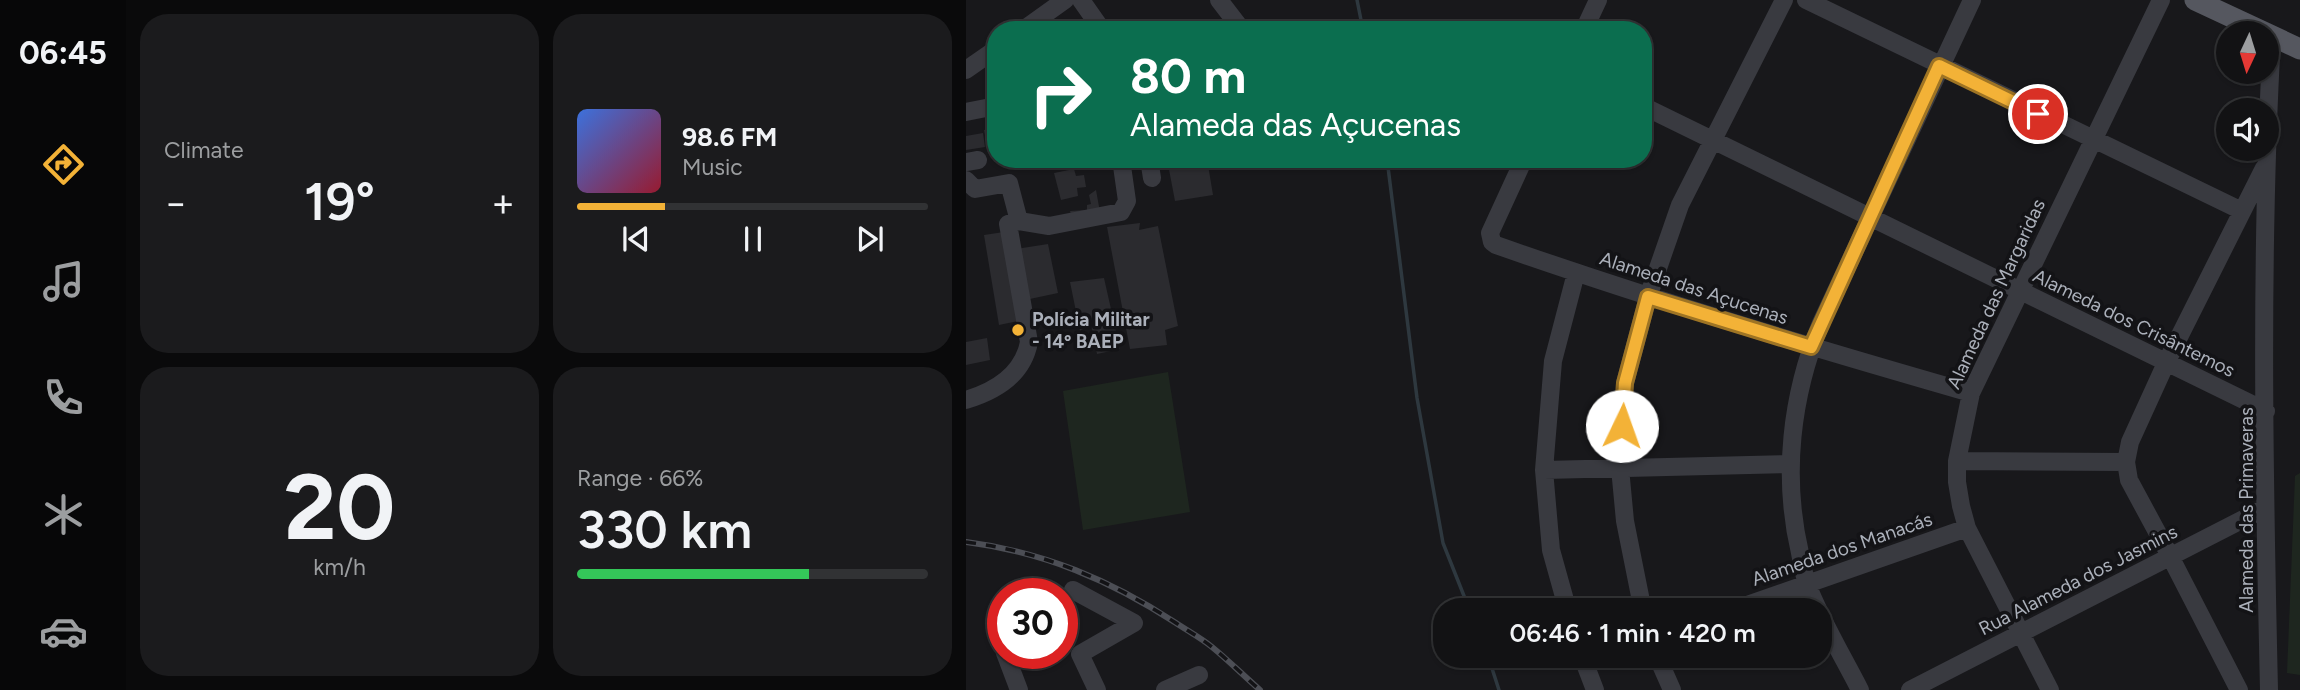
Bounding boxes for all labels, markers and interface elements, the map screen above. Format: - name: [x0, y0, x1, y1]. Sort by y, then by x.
- north arrow: [2216, 21, 2278, 84]
- map controls: [2216, 21, 2279, 161]
- text: 06:45: [19, 34, 107, 72]
- text: 80 m: [1130, 46, 1246, 105]
- icon: right: [1015, 49, 1106, 140]
- pin: [2008, 84, 2068, 144]
- icon: arrive: [2019, 95, 2057, 133]
- button: sound: [2216, 98, 2279, 161]
- text: Alameda das Açucenas: [1130, 106, 1461, 144]
- text: 98.6 FM: [682, 121, 777, 153]
- text: Climate: [164, 136, 243, 164]
- icon: directions: [39, 140, 88, 189]
- text: Music: [682, 153, 743, 181]
- text: 19°: [304, 171, 375, 233]
- text: −: [164, 180, 188, 226]
- text: +: [491, 180, 515, 226]
- street label: Alameda das Margaridas: [1942, 195, 2050, 393]
- icon: previous: [617, 220, 655, 258]
- icon: pause: [734, 220, 772, 258]
- icon: next: [851, 220, 889, 258]
- street label: Alameda das Açucenas: [1597, 247, 1791, 329]
- icon: music: [39, 257, 88, 306]
- street label: Alameda dos Crisântemos: [2029, 264, 2239, 382]
- place label: Polícia Militar - 14º BAEP: [1032, 308, 1150, 353]
- marker: Polícia Militar - 14º BAEP: [1010, 322, 1026, 338]
- icon: phone: [39, 373, 88, 422]
- position arrow: [1585, 389, 1659, 463]
- street label: Alameda das Primaveras: [2235, 407, 2258, 613]
- text: 20: [284, 453, 395, 562]
- text: Range · 66%: [577, 464, 703, 492]
- icon: climate: [39, 490, 88, 539]
- text: 330 km: [577, 499, 752, 561]
- street label: Alameda dos Manacás: [1749, 507, 1935, 591]
- street label: Rua Alameda dos Jasmins: [1975, 520, 2181, 640]
- text: km/h: [313, 553, 366, 581]
- speed limit sign: 30: [987, 578, 1078, 669]
- icon: car: [39, 607, 88, 656]
- text: 06:46 · 1 min · 420 m: [1509, 617, 1756, 649]

